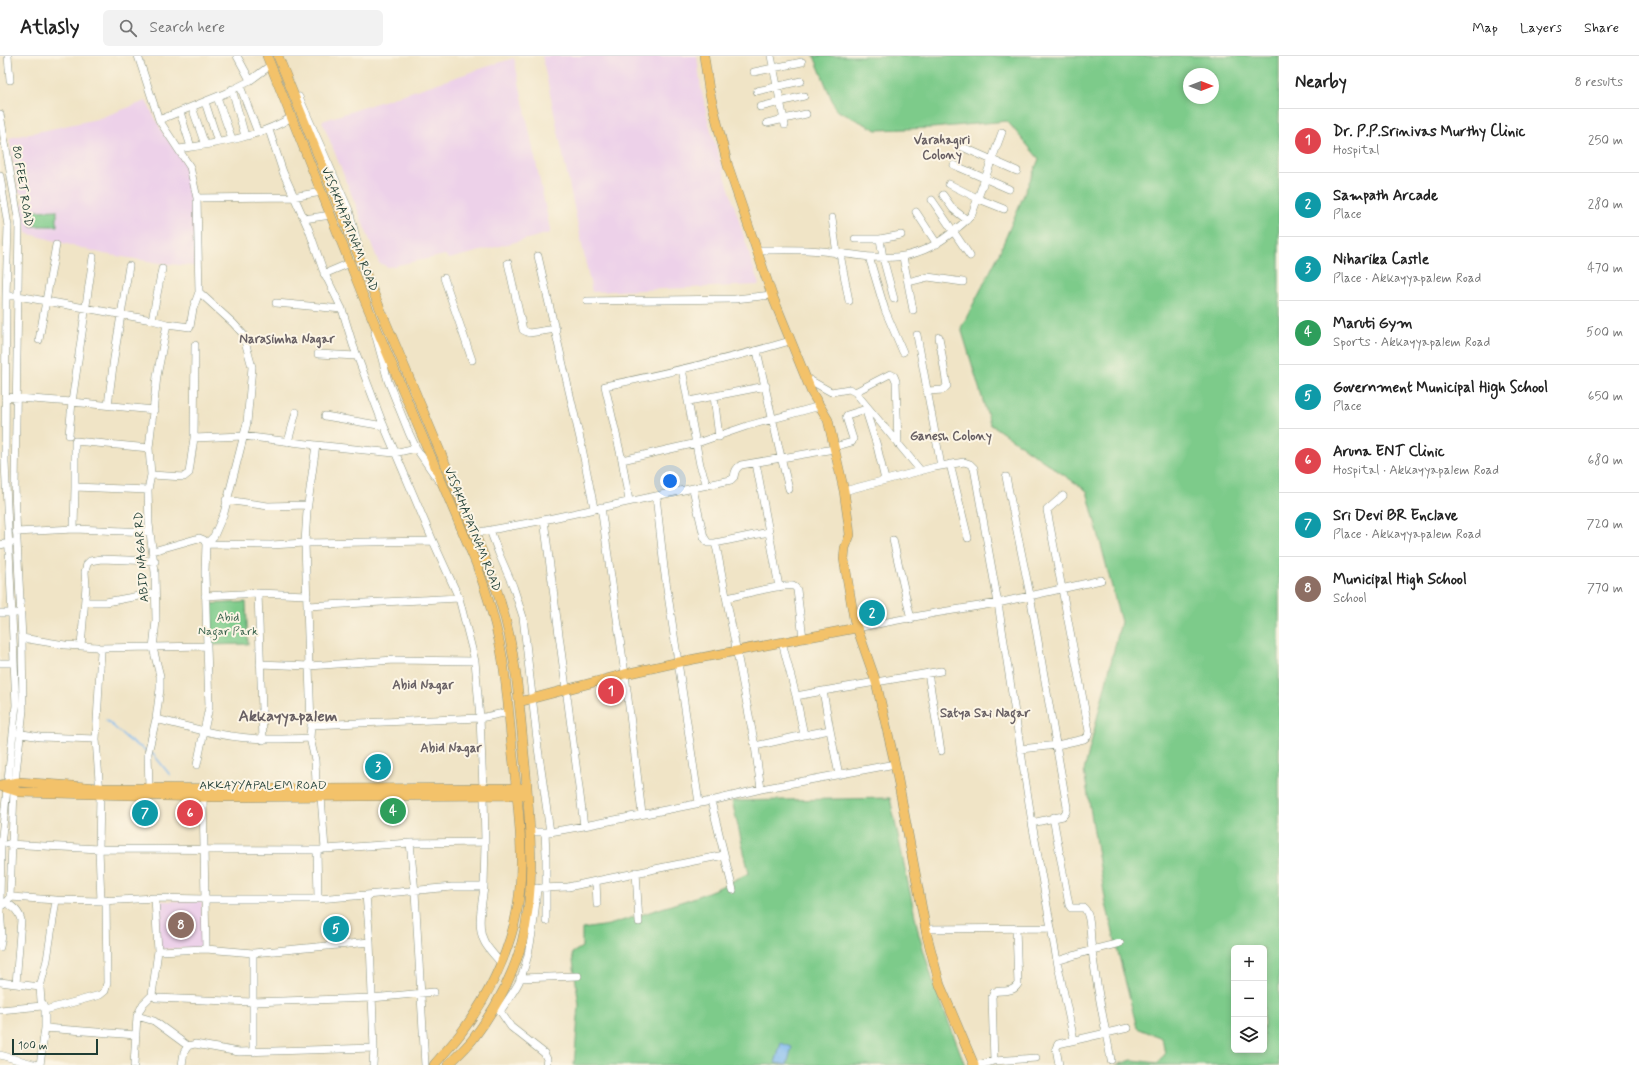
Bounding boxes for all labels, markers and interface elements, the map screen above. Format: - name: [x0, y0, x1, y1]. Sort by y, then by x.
- search box: [103, 10, 383, 46]
- text: Atlasly: [20, 15, 79, 40]
- icon: search: [117, 17, 139, 39]
- text: Search here: [149, 18, 225, 38]
- text: Map: [1472, 19, 1498, 37]
- text: Layers: [1520, 19, 1562, 37]
- text: Share: [1584, 19, 1619, 37]
- north arrow: [1183, 68, 1219, 104]
- text: Nearby: [1295, 71, 1347, 93]
- text: 8 results: [1575, 74, 1623, 91]
- text: Dr. P.P.Srinivas Murthy Clinic: [1333, 122, 1526, 142]
- district label: Varahagiri Colony: [914, 132, 970, 164]
- text: 1: [1305, 132, 1311, 149]
- text: 250 m: [1588, 132, 1623, 149]
- text: Hospital: [1333, 142, 1379, 159]
- street label: 80 FEET ROAD: [8, 145, 36, 228]
- street label: VISAKHAPATNAM ROAD: [317, 165, 381, 294]
- text: Sampath Arcade: [1333, 186, 1438, 206]
- text: 2: [1305, 196, 1311, 213]
- text: 280 m: [1588, 196, 1623, 213]
- text: Place: [1333, 206, 1362, 223]
- text: Niharika Castle: [1333, 250, 1429, 270]
- text: 3: [1305, 260, 1311, 277]
- text: 470 m: [1587, 260, 1623, 277]
- text: Place · Akkayyapalem Road: [1333, 270, 1481, 287]
- text: Maruti Gym: [1333, 314, 1413, 334]
- text: 4: [1304, 324, 1312, 341]
- text: 500 m: [1586, 324, 1623, 341]
- district label: Narasimha Nagar: [239, 331, 335, 349]
- text: Sports · Akkayyapalem Road: [1333, 334, 1490, 351]
- text: Government Municipal High School: [1333, 378, 1548, 398]
- text: 5: [1304, 388, 1312, 405]
- text: 650 m: [1588, 388, 1623, 405]
- text: Place: [1333, 398, 1362, 415]
- district label: Ganesh Colony: [910, 428, 992, 445]
- text: Aruna ENT Clinic: [1333, 442, 1445, 462]
- text: 6: [1305, 452, 1311, 469]
- text: 680 m: [1588, 452, 1623, 469]
- text: Hospital · Akkayyapalem Road: [1333, 462, 1499, 479]
- street label: VISAKHAPATNAM ROAD: [440, 465, 504, 594]
- your location: [660, 471, 680, 491]
- text: Sri Devi BR Enclave: [1333, 506, 1458, 526]
- street label: ABID NAGAR RD: [131, 511, 153, 603]
- text: 7: [1304, 516, 1312, 533]
- text: 720 m: [1587, 516, 1623, 533]
- text: Place · Akkayyapalem Road: [1333, 526, 1481, 543]
- text: Municipal High School: [1333, 570, 1467, 590]
- text: 8: [1304, 580, 1312, 597]
- text: 770 m: [1587, 580, 1623, 597]
- text: School: [1333, 590, 1367, 607]
- pin: 2: [859, 598, 885, 628]
- park label: Abid Nagar Park: [198, 610, 258, 641]
- pin: 1: [598, 676, 624, 706]
- district label: Abid Nagar: [392, 677, 454, 695]
- district label: Satya Sai Nagar: [940, 705, 1031, 725]
- district label: Akkayyapalem: [239, 706, 338, 727]
- district label: Abid Nagar: [420, 740, 482, 758]
- pin: 3: [365, 752, 391, 782]
- street label: AKKAYYAPALEM ROAD: [199, 778, 327, 794]
- pin: 4: [380, 796, 406, 826]
- pin: 7: [132, 798, 158, 828]
- pin: 6: [177, 798, 203, 828]
- pin: 8: [168, 910, 194, 940]
- pin: 5: [323, 914, 349, 944]
- map controls: [1231, 945, 1267, 1053]
- button: +: [1231, 945, 1267, 981]
- button: −: [1231, 981, 1267, 1017]
- button: layers: [1231, 1017, 1267, 1053]
- scale bar: [12, 1037, 98, 1056]
- text: 100 m: [18, 1039, 48, 1053]

